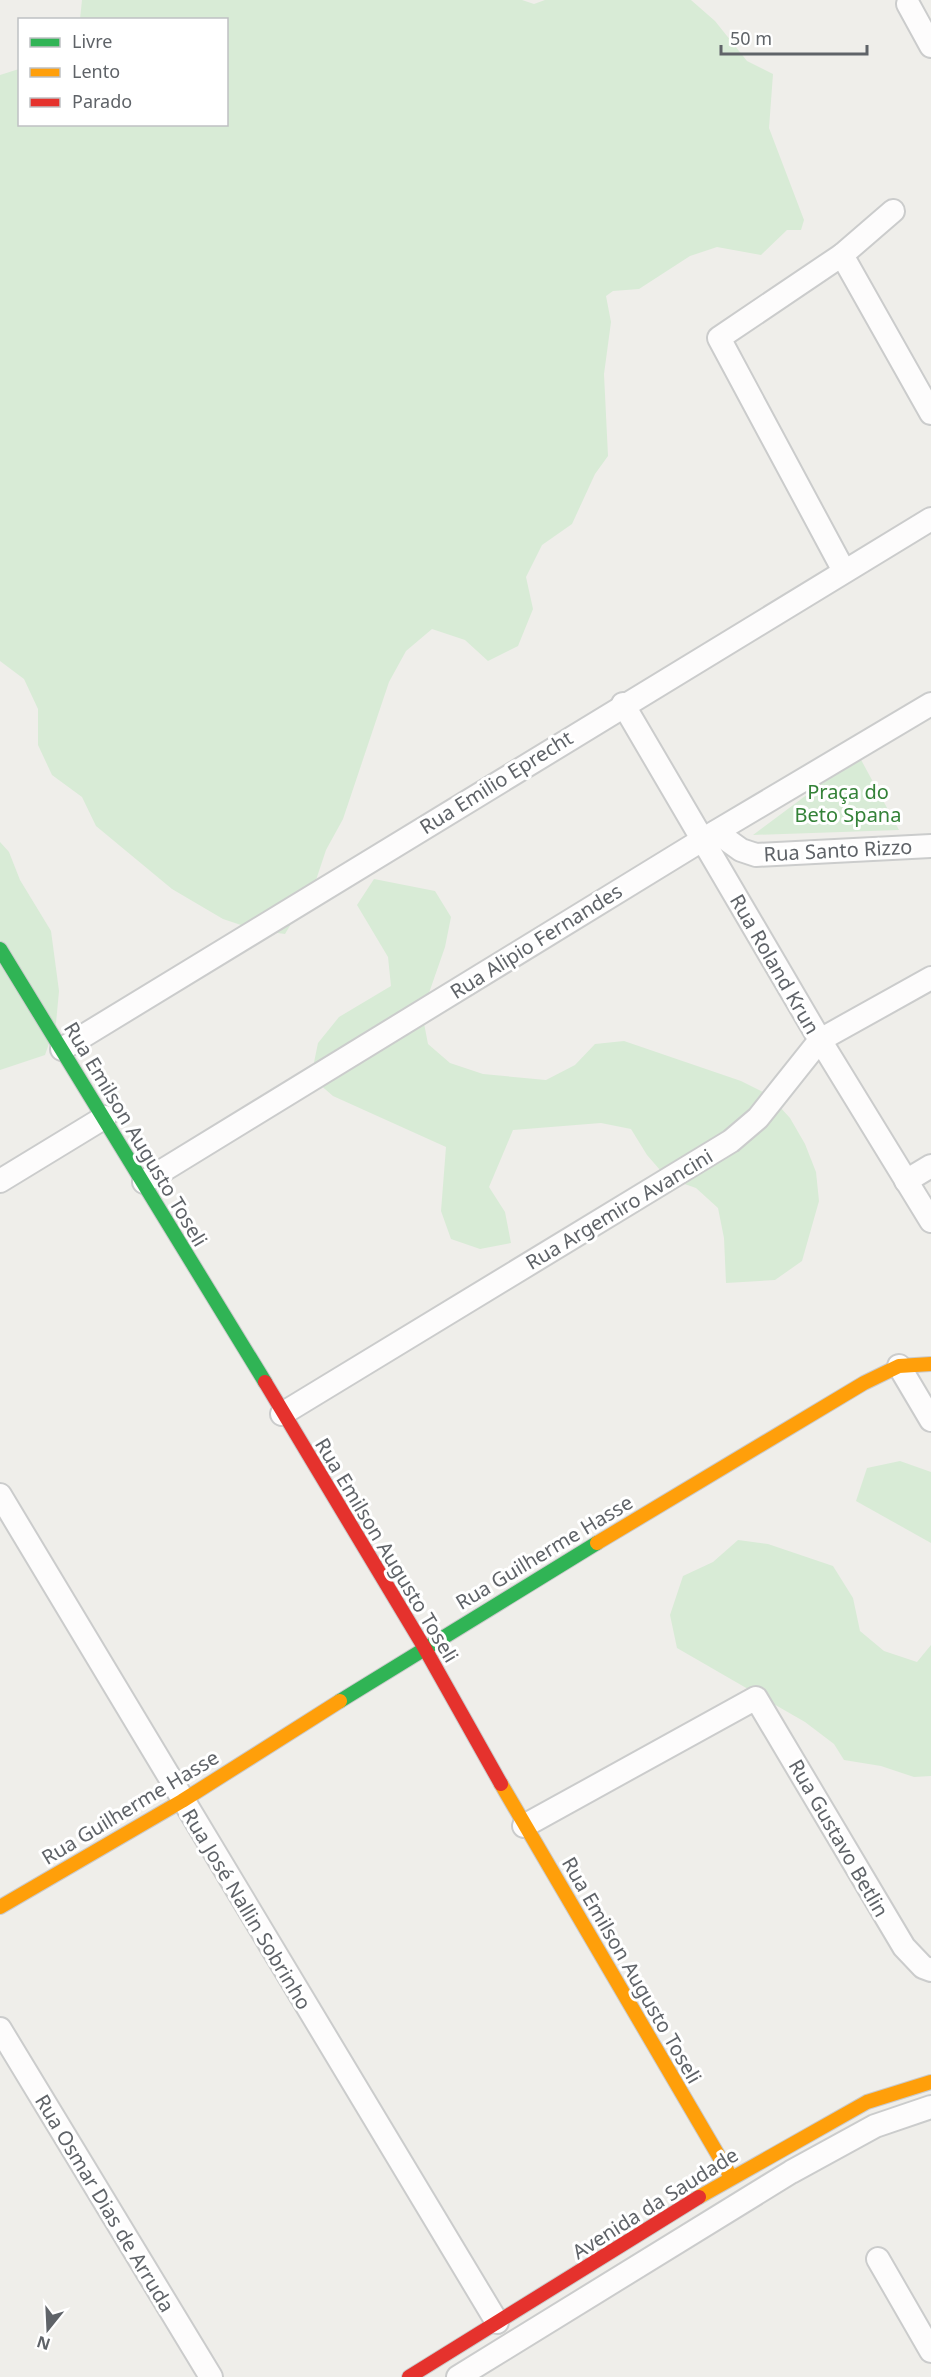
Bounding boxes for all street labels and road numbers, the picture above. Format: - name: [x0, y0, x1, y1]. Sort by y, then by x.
- street label: Rua Emilio Eprecht: [414, 724, 578, 840]
- street label: Rua Santo Rizzo: [763, 833, 913, 867]
- street label: Rua Alipio Fernandes: [445, 877, 627, 1005]
- street label: Rua Roland Krun: [724, 889, 826, 1039]
- street label: Rua Emilson Augusto Toseli: [58, 1017, 214, 1251]
- street label: Rua Argemiro Avancini: [521, 1142, 717, 1276]
- street label: Rua Emilson Augusto Toseli: [309, 1433, 465, 1667]
- street label: Rua Guilherme Hasse: [450, 1488, 638, 1616]
- street label: Rua Guilherme Hasse: [36, 1743, 224, 1871]
- street label: Rua Gustavo Betlin: [783, 1754, 895, 1922]
- street label: Rua José Nallin Sobrinho: [176, 1804, 318, 2014]
- street label: Rua Emilson Augusto Toseli: [556, 1852, 708, 2088]
- street label: Rua Osmar Dias de Arruda: [29, 2089, 181, 2317]
- street label: Avenida da Saudade: [567, 2141, 743, 2265]

